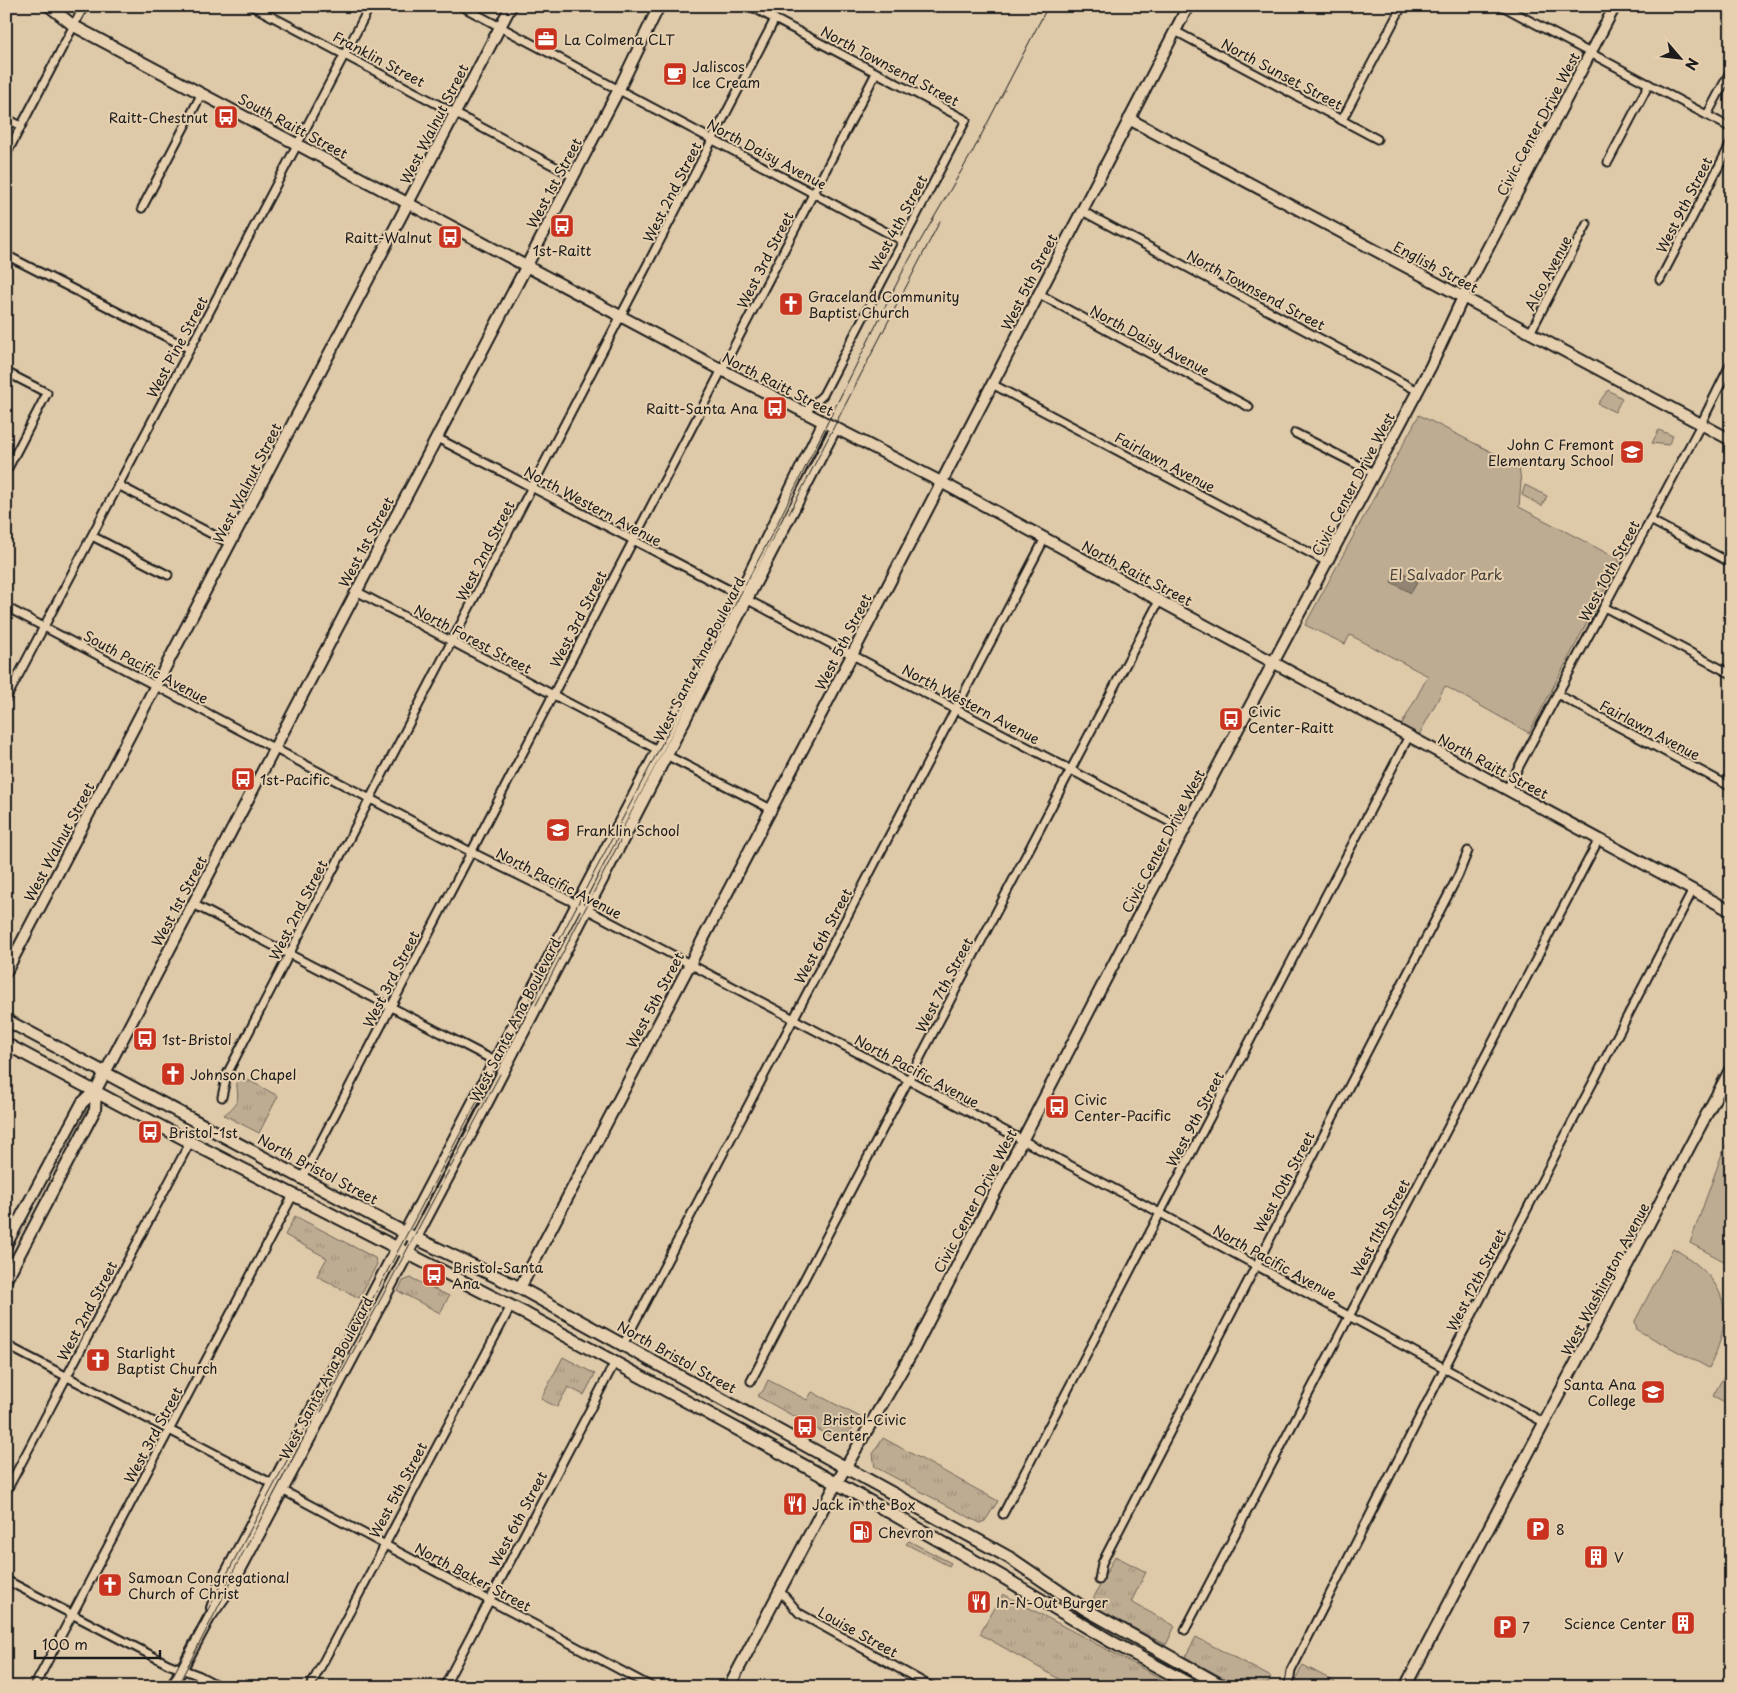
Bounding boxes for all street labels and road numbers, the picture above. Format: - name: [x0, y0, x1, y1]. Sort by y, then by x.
- street label: North Townsend Street: [817, 21, 963, 112]
- street label: Franklin Street: [329, 26, 429, 92]
- street label: North Sunset Street: [1218, 33, 1347, 115]
- street label: Civic Center Drive West: [1491, 48, 1585, 200]
- street label: West Walnut Street: [395, 60, 474, 188]
- street label: South Raitt Street: [234, 88, 352, 164]
- street label: North Daisy Avenue: [703, 114, 831, 194]
- street label: West 1st Street: [521, 134, 587, 232]
- street label: West 2nd Street: [638, 138, 707, 246]
- street label: West 9th Street: [1651, 153, 1717, 257]
- street label: West 4th Street: [864, 171, 932, 275]
- street label: West 3rd Street: [731, 208, 799, 312]
- street label: West 5th Street: [996, 230, 1063, 334]
- street label: Alco Avenue: [1519, 231, 1577, 314]
- street label: English Street: [1390, 236, 1482, 298]
- street label: North Townsend Street: [1183, 245, 1329, 336]
- street label: West Pine Street: [141, 292, 213, 402]
- street label: North Daisy Avenue: [1086, 300, 1214, 380]
- street label: North Raitt Street: [719, 347, 838, 421]
- street label: Civic Center Drive West: [1306, 408, 1400, 560]
- street label: West Walnut Street: [208, 419, 287, 547]
- street label: Fairlawn Avenue: [1111, 427, 1219, 498]
- street label: North Western Avenue: [520, 461, 666, 551]
- street label: West 1st Street: [333, 493, 399, 591]
- street label: West 2nd Street: [451, 497, 520, 605]
- street label: West 10th Street: [1573, 516, 1645, 625]
- street label: North Raitt Street: [1078, 535, 1196, 611]
- street label: West 3rd Street: [544, 567, 612, 671]
- street label: West Santa Ana Boulevard: [648, 573, 750, 745]
- street label: West 5th Street: [810, 590, 877, 694]
- street label: North Forest Street: [410, 599, 536, 679]
- street label: South Pacific Avenue: [80, 625, 212, 709]
- street label: North Western Avenue: [898, 659, 1044, 749]
- street label: Fairlawn Avenue: [1596, 695, 1704, 766]
- street label: North Raitt Street: [1434, 728, 1552, 804]
- street label: Civic Center Drive West: [1116, 765, 1210, 917]
- street label: West Walnut Street: [19, 778, 100, 905]
- street label: North Pacific Avenue: [492, 842, 626, 924]
- street label: West 1st Street: [146, 852, 212, 950]
- street label: West 2nd Street: [264, 856, 333, 964]
- street label: West 6th Street: [789, 884, 857, 988]
- street label: West 3rd Street: [357, 927, 425, 1031]
- street label: West 7th Street: [910, 933, 978, 1036]
- street label: West Santa Ana Boulevard: [464, 934, 566, 1106]
- street label: West 5th Street: [621, 948, 689, 1052]
- street label: North Pacific Avenue: [851, 1029, 983, 1113]
- street label: West 9th Street: [1161, 1067, 1229, 1170]
- street label: Civic Center Drive West: [928, 1125, 1022, 1277]
- street label: West 10th Street: [1248, 1127, 1320, 1236]
- street label: North Bristol Street: [254, 1128, 382, 1210]
- street label: West 11th Street: [1345, 1175, 1415, 1281]
- street label: West Washington Avenue: [1556, 1198, 1654, 1359]
- street label: North Pacific Avenue: [1209, 1219, 1341, 1305]
- street label: West 12th Street: [1441, 1225, 1511, 1335]
- street label: West 2nd Street: [52, 1257, 122, 1365]
- street label: West Santa Ana Boulevard: [274, 1292, 378, 1463]
- street label: North Bristol Street: [614, 1316, 741, 1399]
- street label: West 3rd Street: [119, 1383, 187, 1487]
- street label: West 5th Street: [364, 1438, 432, 1542]
- street label: West 6th Street: [484, 1467, 552, 1571]
- street label: North Baker Street: [411, 1537, 535, 1617]
- street label: Louise Street: [814, 1601, 902, 1663]

